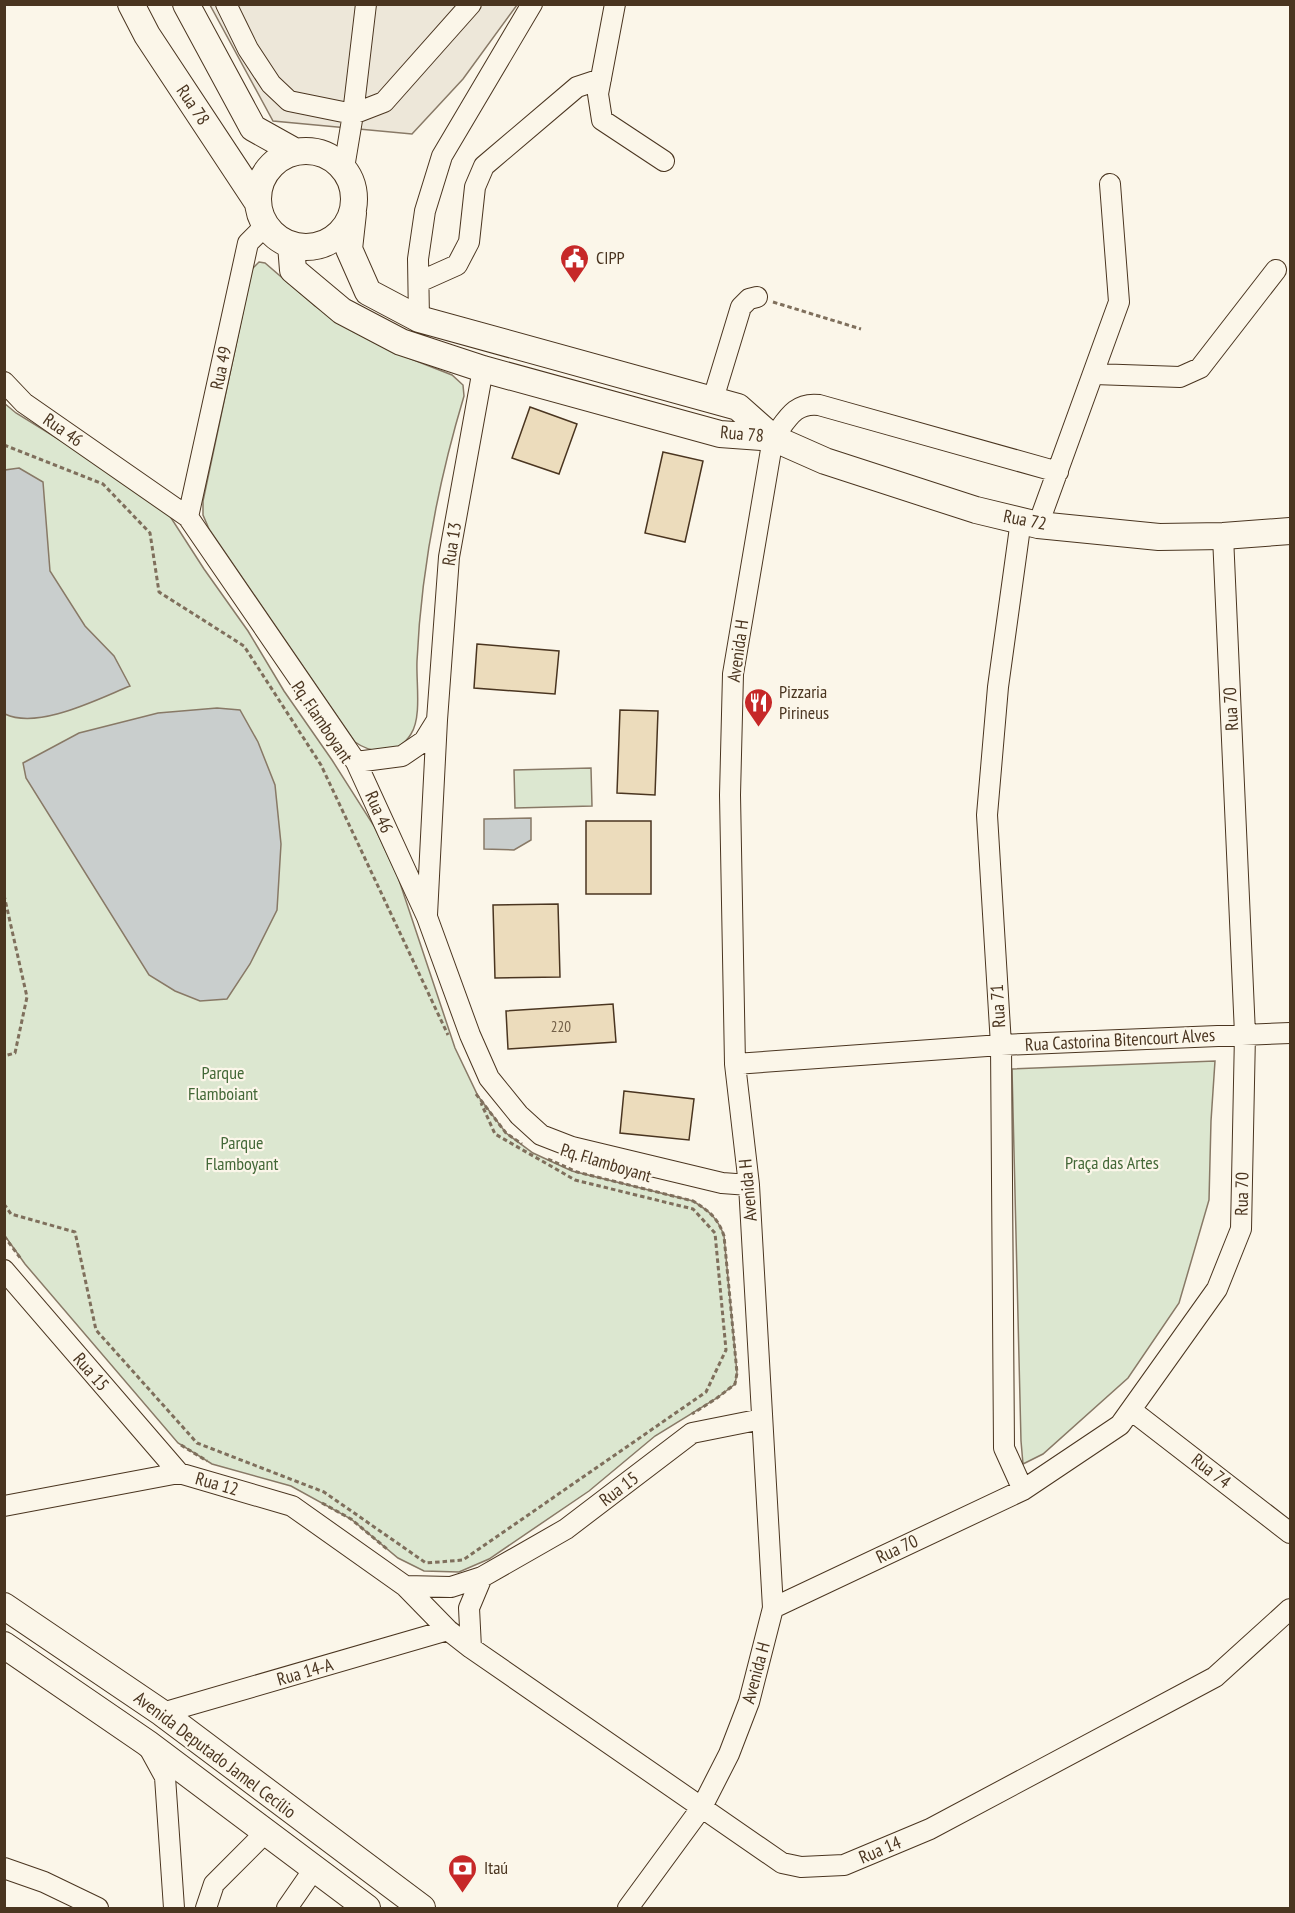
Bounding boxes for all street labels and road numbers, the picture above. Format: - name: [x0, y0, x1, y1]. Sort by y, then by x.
- street label: Rua 78: [172, 80, 215, 129]
- street label: Rua 49: [205, 344, 236, 392]
- street label: Rua 46: [39, 408, 88, 452]
- street label: Rua 78: [719, 420, 765, 447]
- street label: Rua 72: [1001, 504, 1049, 535]
- street label: Rua 13: [437, 521, 466, 567]
- street label: Avenida H: [722, 618, 753, 684]
- street label: Pq. Flamboyant: [287, 676, 358, 767]
- street label: Rua 70: [1218, 687, 1243, 731]
- street label: Rua 46: [360, 787, 399, 836]
- street label: Rua 71: [985, 984, 1010, 1028]
- street label: Rua Castorina Bitencourt Alves: [1024, 1023, 1216, 1056]
- street label: Pq. Flamboyant: [558, 1138, 654, 1187]
- street label: Avenida H: [733, 1158, 762, 1222]
- street label: Rua 70: [1230, 1172, 1253, 1216]
- street label: Rua 15: [68, 1348, 114, 1396]
- street label: Rua 74: [1187, 1448, 1236, 1493]
- street label: Rua 12: [193, 1466, 241, 1501]
- street label: Rua 15: [594, 1466, 643, 1511]
- street label: Rua 70: [872, 1529, 921, 1568]
- street label: Avenida H: [736, 1640, 775, 1706]
- street label: Rua 14-A: [274, 1652, 336, 1690]
- street label: Avenida Deputado Jamel Cecílio: [130, 1686, 301, 1823]
- street label: Rua 14: [855, 1830, 904, 1869]

